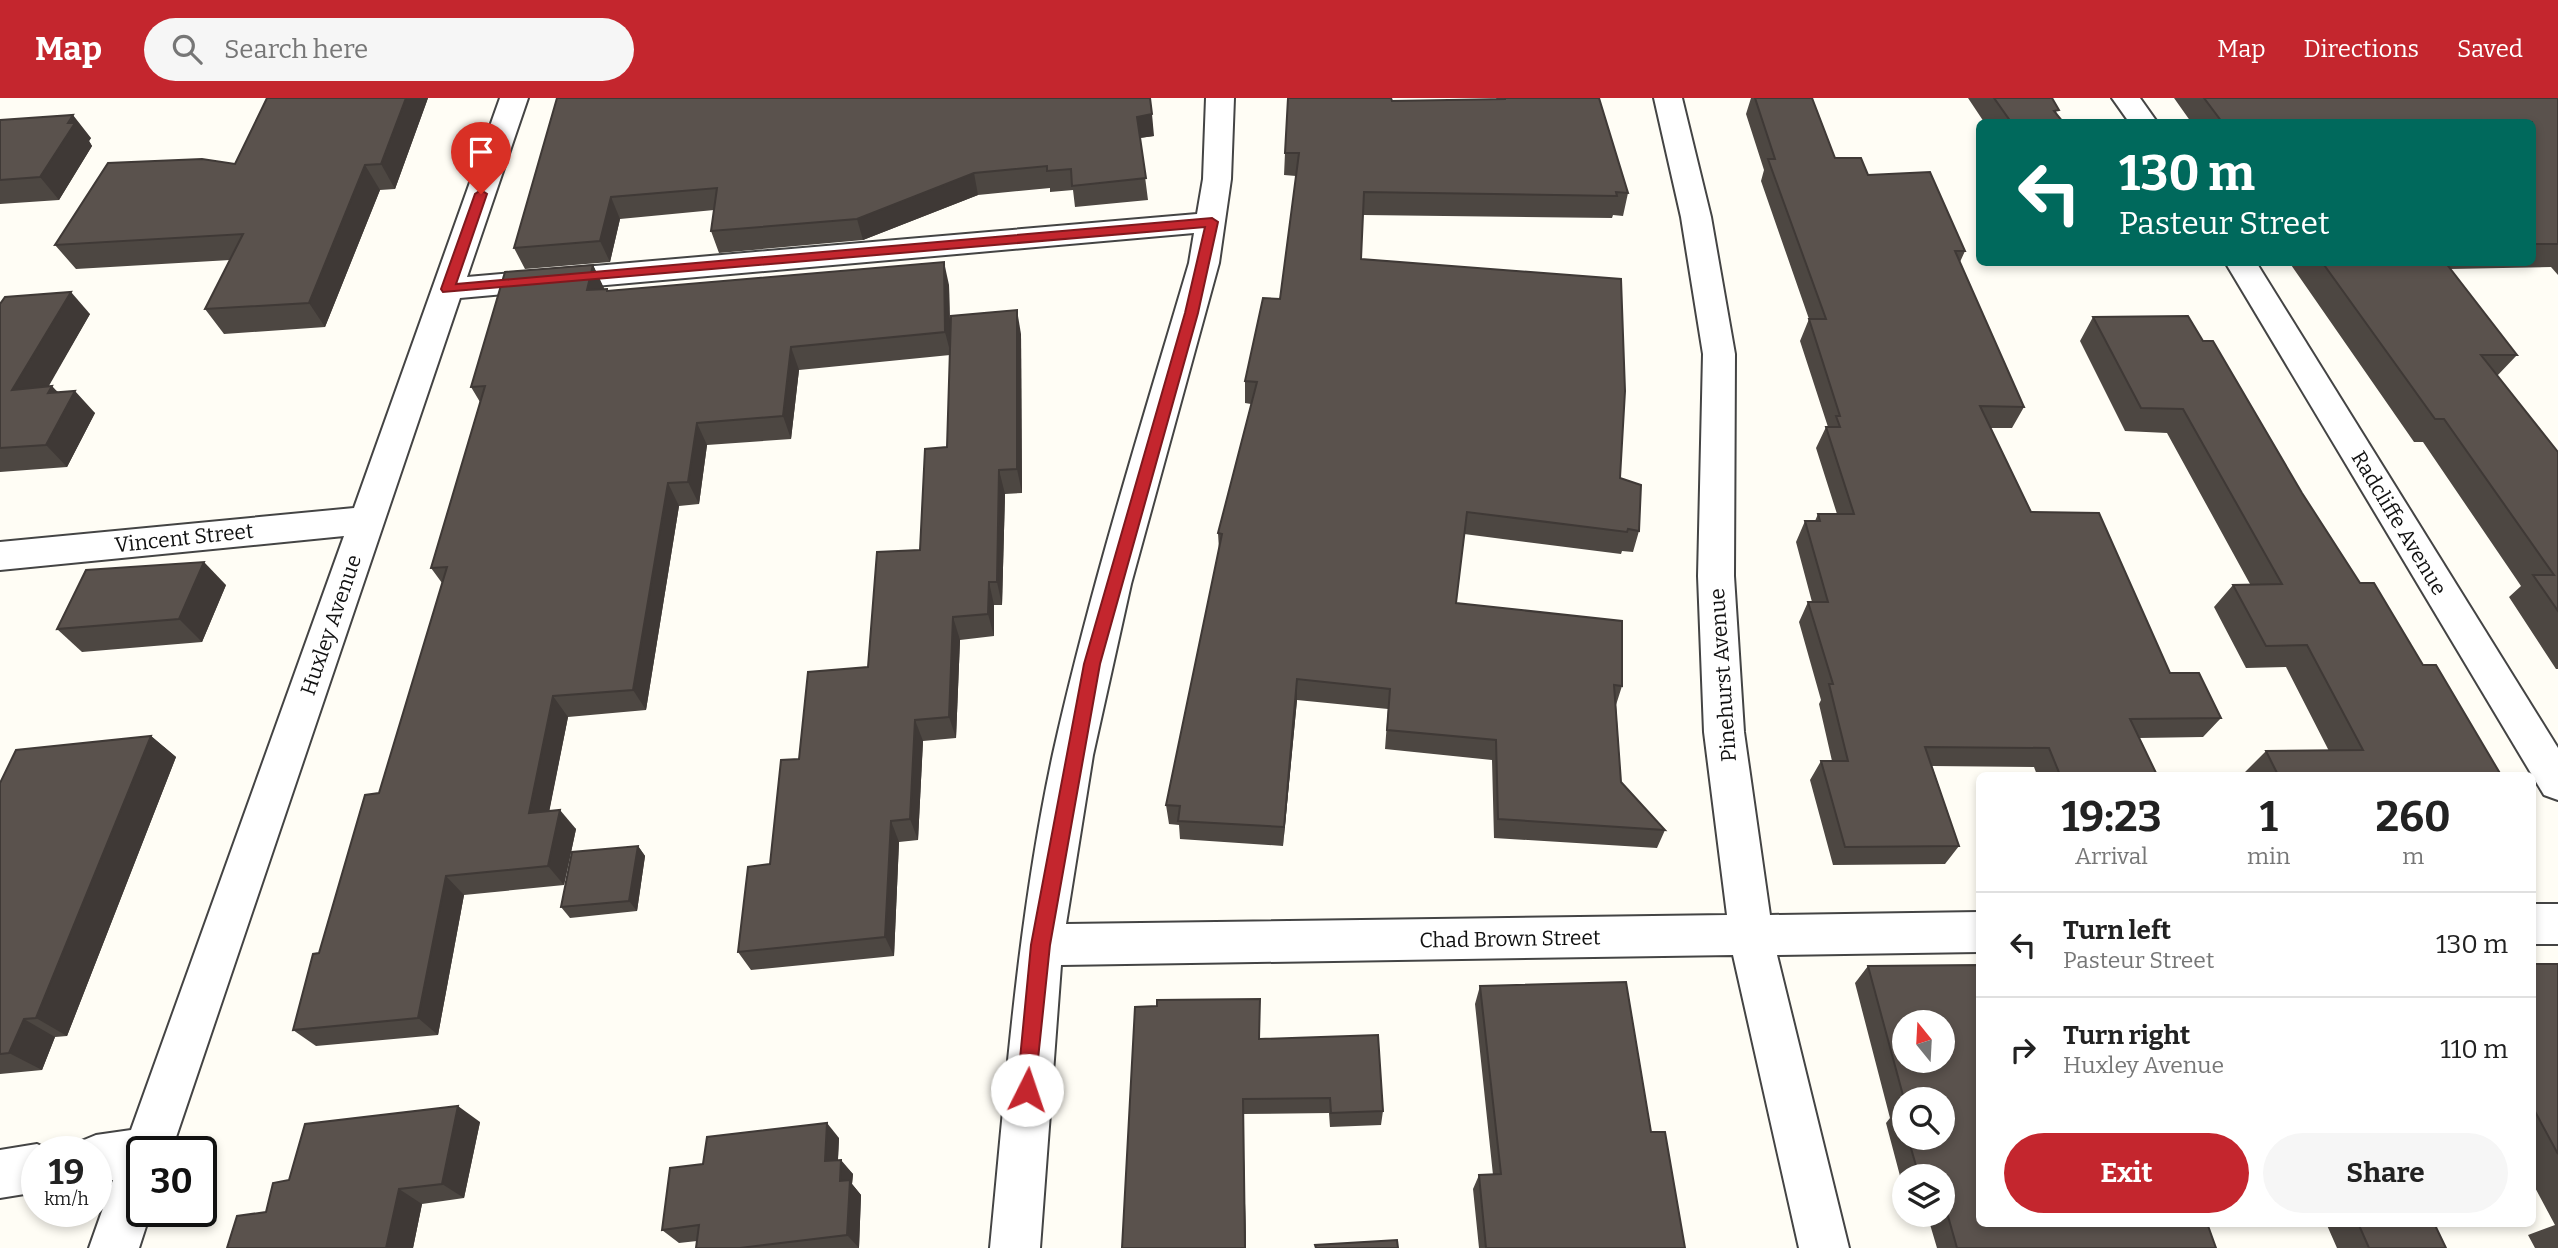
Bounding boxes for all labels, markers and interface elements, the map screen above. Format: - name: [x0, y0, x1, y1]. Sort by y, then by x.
- search box: [144, 18, 634, 81]
- text: Map: [35, 29, 102, 69]
- icon: search: [168, 30, 206, 68]
- text: Search here: [224, 34, 368, 65]
- text: Map: [2217, 35, 2266, 63]
- text: Directions: [2304, 35, 2419, 63]
- text: Saved: [2457, 35, 2523, 63]
- pin: [451, 122, 511, 194]
- icon: arrive: [462, 133, 500, 171]
- text: 130 m: [2119, 144, 2255, 203]
- icon: left: [2004, 147, 2095, 238]
- text: Pasteur Street: [2119, 204, 2329, 242]
- street label: Radcliffe Avenue: [2346, 446, 2452, 600]
- street label: Vincent Street: [113, 518, 255, 558]
- street label: Huxley Avenue: [295, 551, 367, 699]
- street label: Pinehurst Avenue: [1704, 587, 1742, 763]
- text: 19:23: [2061, 792, 2162, 842]
- text: 1: [2260, 792, 2278, 842]
- text: 260: [2376, 792, 2451, 842]
- text: Arrival: [2075, 842, 2148, 870]
- text: min: [2247, 842, 2290, 870]
- text: m: [2402, 842, 2424, 870]
- text: Turn left: [2063, 915, 2171, 946]
- street label: Chad Brown Street: [1419, 924, 1601, 954]
- icon: left: [2004, 926, 2042, 964]
- text: 130 m: [2436, 929, 2508, 960]
- text: Pasteur Street: [2063, 946, 2214, 974]
- north arrow: [1892, 1010, 1955, 1073]
- map controls: [1892, 1010, 1955, 1227]
- text: Turn right: [2063, 1020, 2190, 1051]
- icon: right: [2004, 1031, 2042, 1069]
- text: 110 m: [2440, 1034, 2508, 1065]
- text: Huxley Avenue: [2063, 1051, 2224, 1079]
- position arrow: [990, 1053, 1064, 1127]
- button: search: [1892, 1087, 1955, 1150]
- button: Exit: [2004, 1133, 2249, 1213]
- button: Share: [2263, 1133, 2508, 1213]
- speed limit sign: 30: [126, 1136, 217, 1227]
- text: 19: [49, 1151, 84, 1193]
- button: layers: [1892, 1164, 1955, 1227]
- text: km/h: [44, 1188, 89, 1210]

